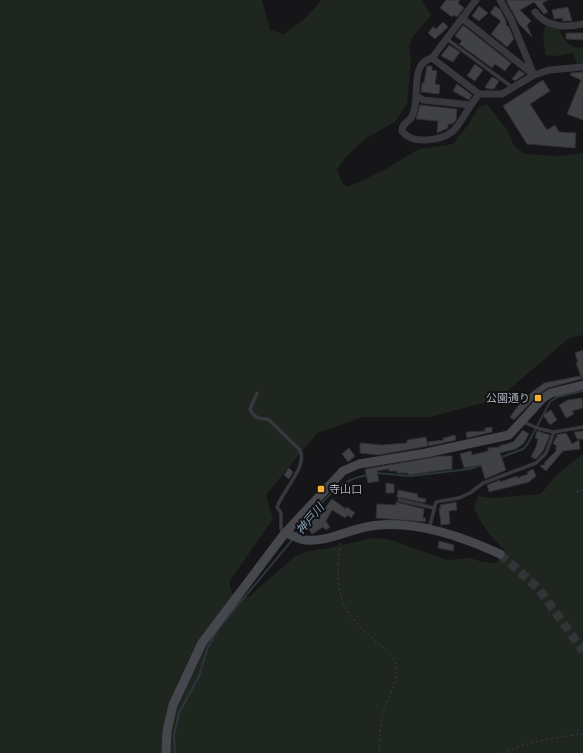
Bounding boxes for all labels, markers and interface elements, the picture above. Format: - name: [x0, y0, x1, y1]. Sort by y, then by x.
- place label: 公園通り: [486, 392, 530, 404]
- marker: 公園通り: [533, 393, 543, 403]
- place label: 寺山口: [329, 483, 362, 495]
- marker: 寺山口: [316, 484, 326, 494]
- water label: 神戸川: [293, 499, 328, 537]

